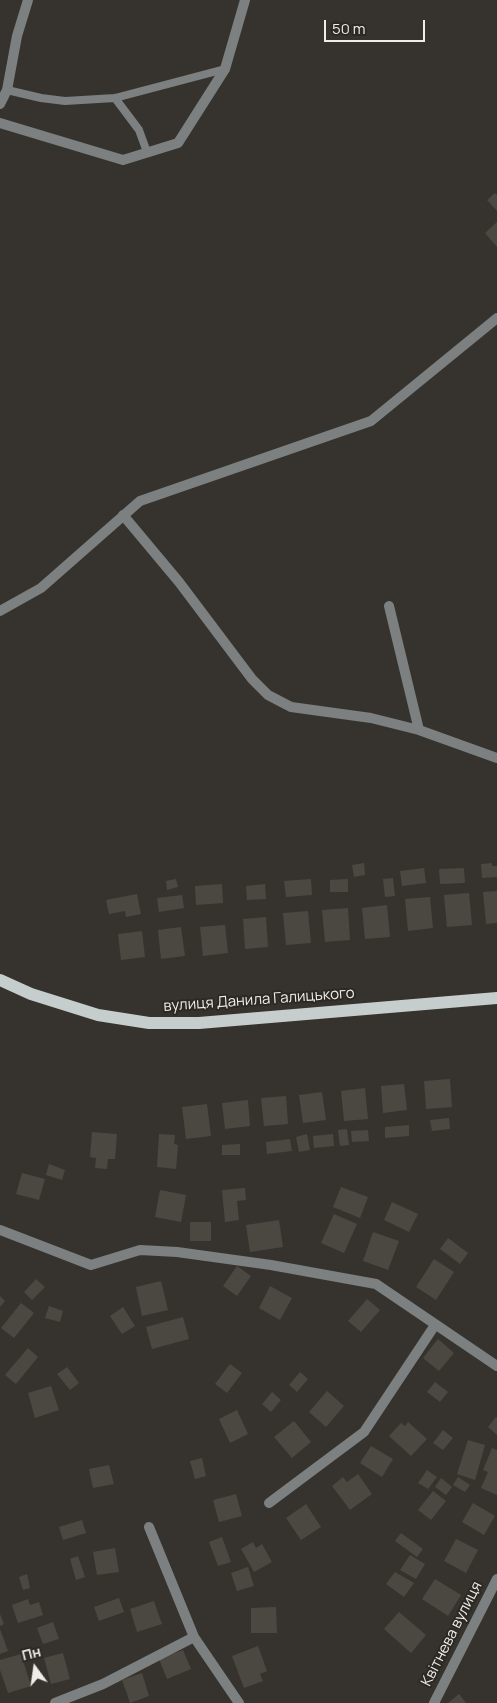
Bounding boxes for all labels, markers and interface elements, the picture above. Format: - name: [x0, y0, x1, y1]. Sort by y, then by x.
- scale bar: [327, 10, 428, 42]
- text: 50 m: [332, 18, 366, 39]
- street label: вулиця Данила Галицького: [163, 984, 355, 1016]
- street label: Квітнева вулиця: [418, 1579, 486, 1689]
- text: Пн: [20, 1641, 43, 1664]
- north arrow: [10, 1643, 60, 1693]

